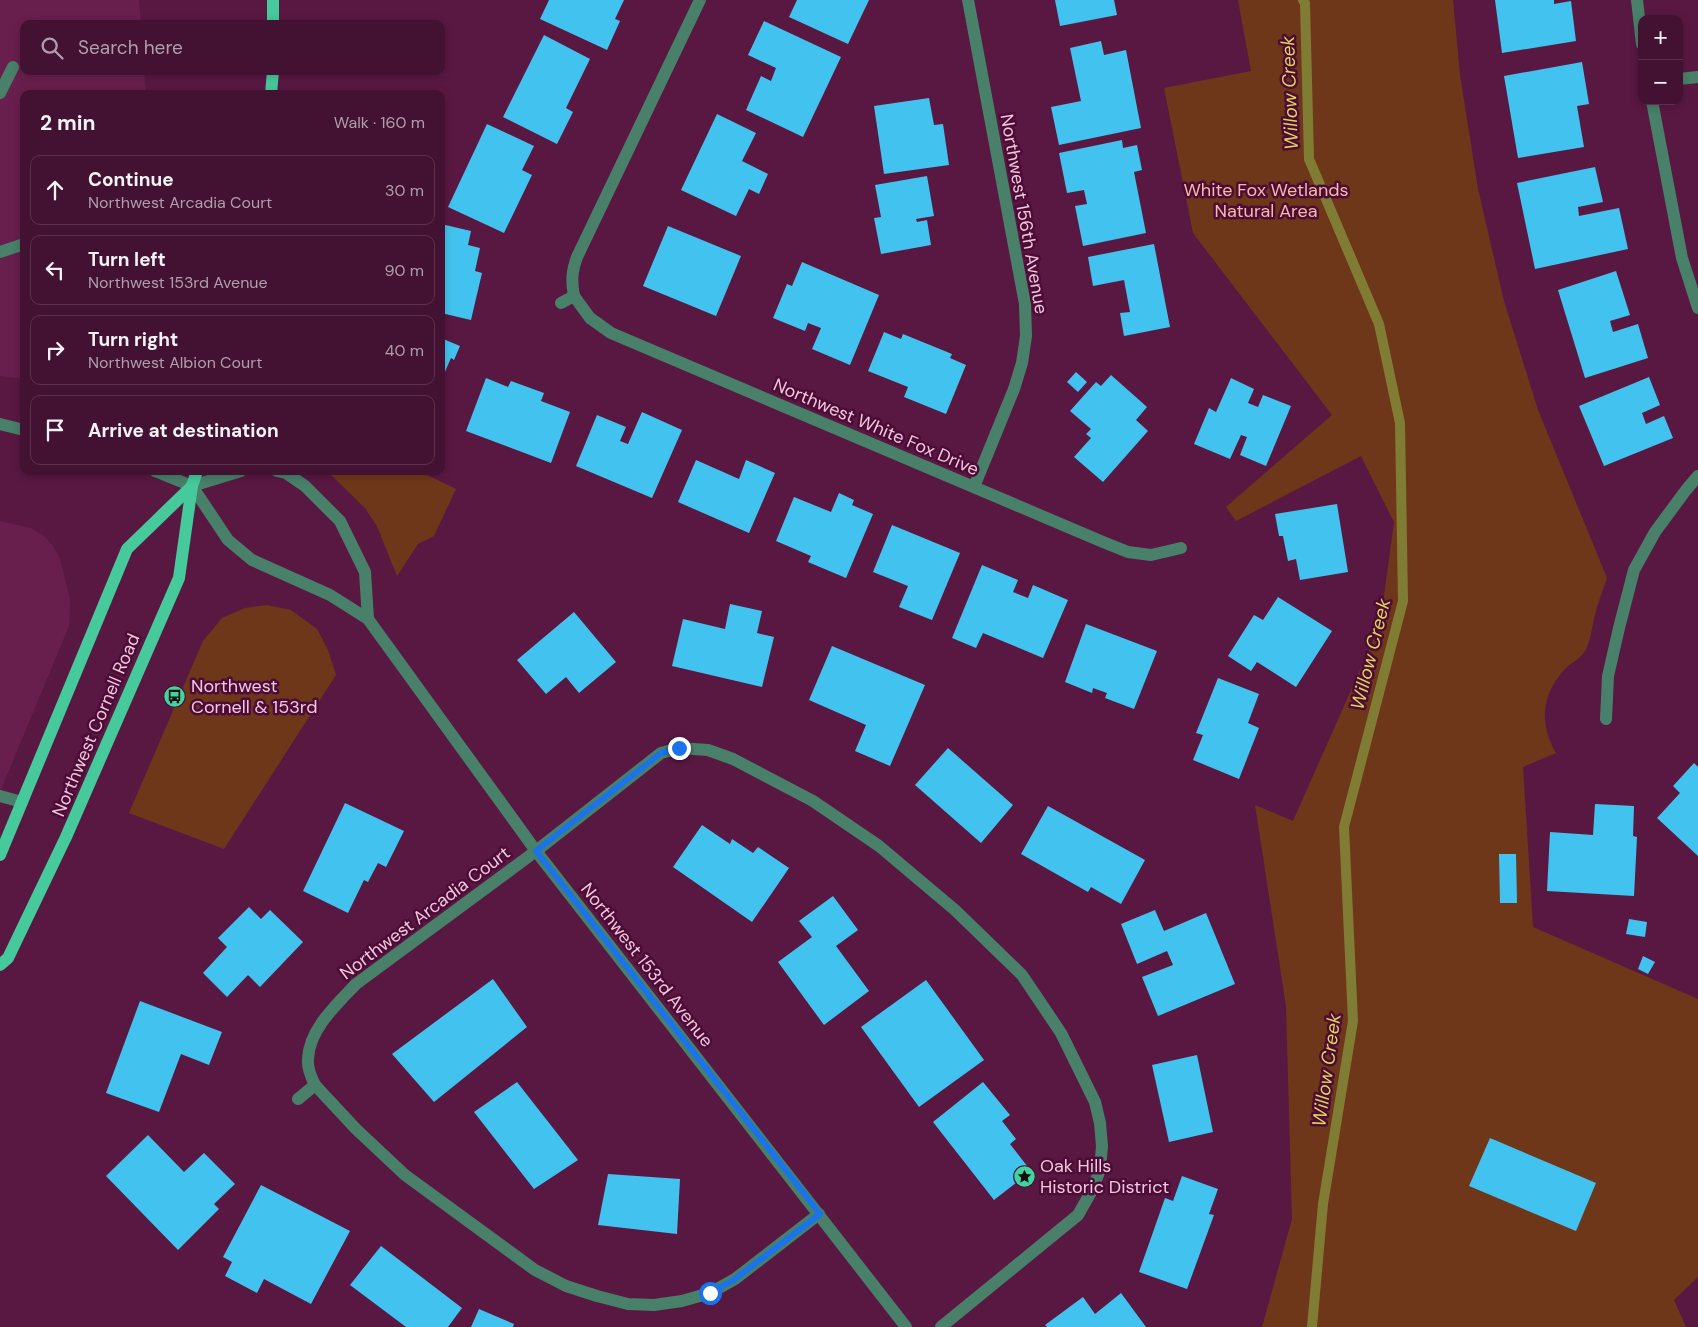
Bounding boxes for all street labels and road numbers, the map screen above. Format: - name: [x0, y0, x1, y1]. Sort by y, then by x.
- street label: Northwest 156th Avenue: [995, 112, 1053, 316]
- street label: Northwest White Fox Drive: [770, 373, 982, 481]
- street label: Northwest Cornell Road: [47, 630, 145, 820]
- street label: Northwest Arcadia Court: [335, 841, 515, 985]
- street label: Northwest 153rd Avenue: [575, 878, 719, 1052]

